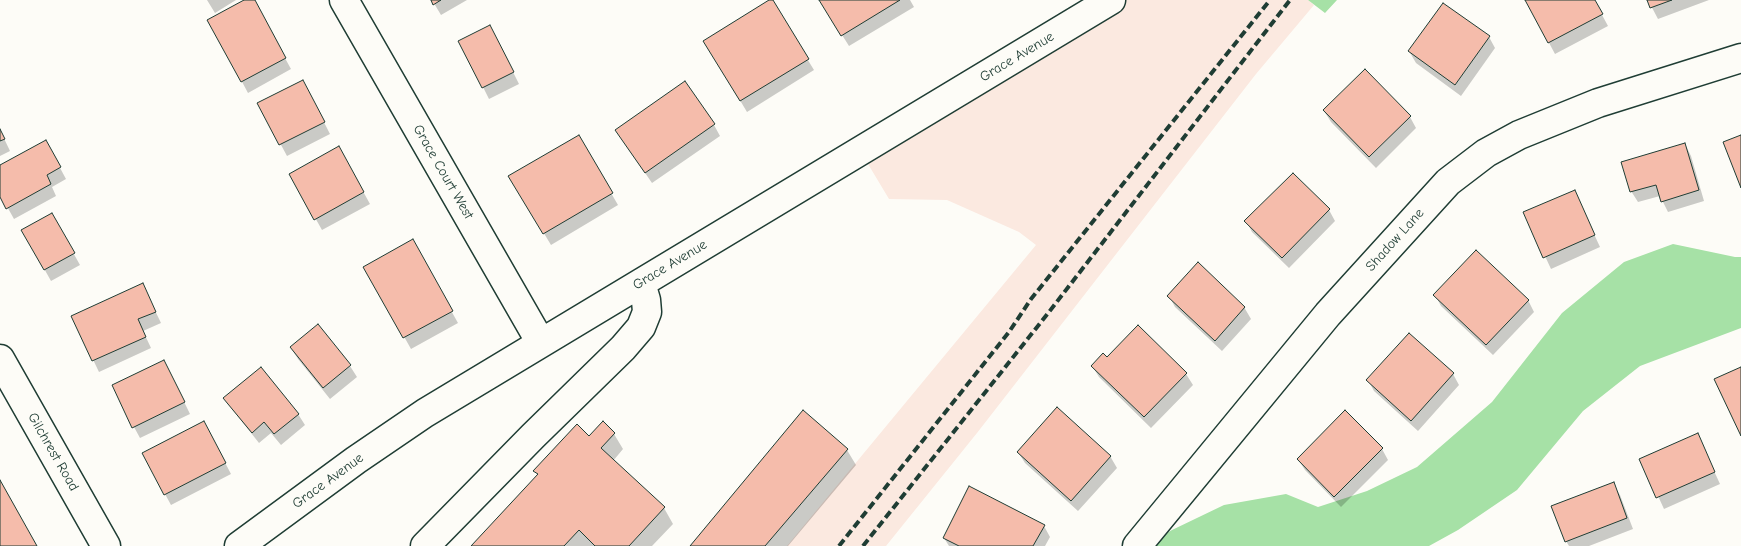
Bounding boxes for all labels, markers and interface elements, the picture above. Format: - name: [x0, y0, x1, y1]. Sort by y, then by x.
- street label: Grace Avenue: [977, 28, 1057, 86]
- street label: Grace Court West: [409, 122, 477, 222]
- street label: Shadow Lane: [1362, 205, 1428, 275]
- street label: Grace Avenue: [630, 236, 710, 294]
- street label: Gilchrest Road: [24, 410, 82, 494]
- street label: Grace Avenue: [289, 450, 367, 512]

